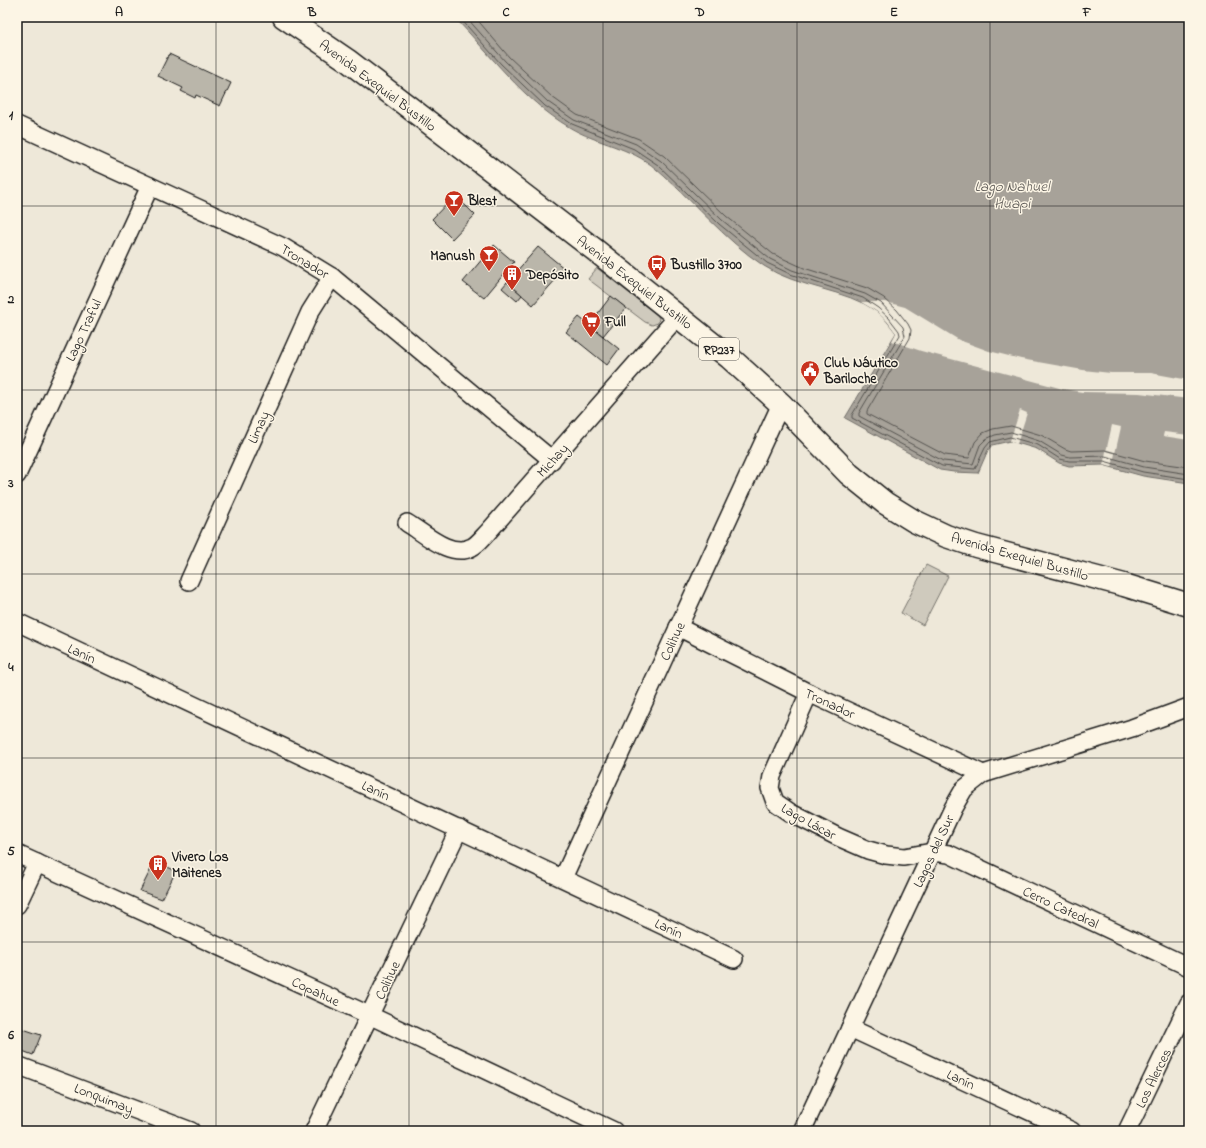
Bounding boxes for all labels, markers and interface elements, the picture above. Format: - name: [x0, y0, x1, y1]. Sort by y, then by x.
- text: A: [115, 3, 123, 22]
- text: B: [307, 3, 317, 22]
- text: C: [502, 3, 510, 22]
- text: D: [694, 3, 705, 22]
- text: E: [890, 3, 898, 22]
- text: F: [1082, 3, 1092, 22]
- street label: Avenida Exequiel Bustillo: [314, 35, 440, 137]
- text: 1: [9, 106, 14, 125]
- water label: Lago Nahuel Huapi: [974, 176, 1052, 215]
- bar icon: Blest: [443, 189, 465, 217]
- place label: Blest: [467, 191, 497, 212]
- street label: Avenida Exequiel Bustillo: [572, 231, 697, 335]
- street label: Tronador: [276, 239, 333, 285]
- bar icon: Manush: [478, 244, 500, 272]
- place label: Manush: [430, 246, 475, 267]
- bus stop icon: Bustillo 3700: [646, 253, 668, 281]
- place label: Bustillo 3700: [670, 255, 742, 276]
- building icon: Depósito: [501, 263, 523, 291]
- place label: Depósito: [525, 265, 579, 286]
- text: 2: [7, 290, 15, 309]
- street label: Lago Traful: [61, 296, 109, 366]
- supermarket icon: Full: [580, 310, 602, 338]
- place label: Full: [604, 312, 626, 333]
- road number: RP237: [699, 338, 739, 360]
- place label: Club Náutico Bariloche: [823, 353, 898, 390]
- public building icon: Club Náutico Bariloche: [799, 359, 821, 387]
- street label: Limay: [243, 408, 277, 448]
- street label: Michay: [532, 439, 575, 483]
- text: 3: [7, 474, 14, 493]
- street label: Avenida Exequiel Bustillo: [948, 528, 1091, 587]
- street label: Colihue: [655, 618, 692, 664]
- street label: Lanín: [64, 639, 99, 670]
- text: 4: [7, 658, 14, 677]
- street label: Tronador: [801, 684, 859, 725]
- street label: Lanín: [358, 776, 393, 807]
- street label: Lago Lácar: [776, 799, 840, 847]
- street label: Lagos del Sur: [908, 811, 962, 892]
- text: 5: [7, 842, 15, 861]
- place label: Vivero Los Maitenes: [171, 847, 229, 884]
- building icon: Vivero Los Maitenes: [147, 853, 169, 881]
- street label: Cerro Catedral: [1019, 882, 1102, 935]
- street label: Lanín: [651, 914, 686, 945]
- street label: Colihue: [370, 957, 407, 1003]
- street label: Copahue: [288, 972, 344, 1013]
- text: 6: [7, 1026, 14, 1045]
- street label: Los Alerces: [1131, 1045, 1178, 1112]
- street label: Lanín: [943, 1065, 978, 1096]
- street label: Lonquimay: [70, 1079, 136, 1121]

